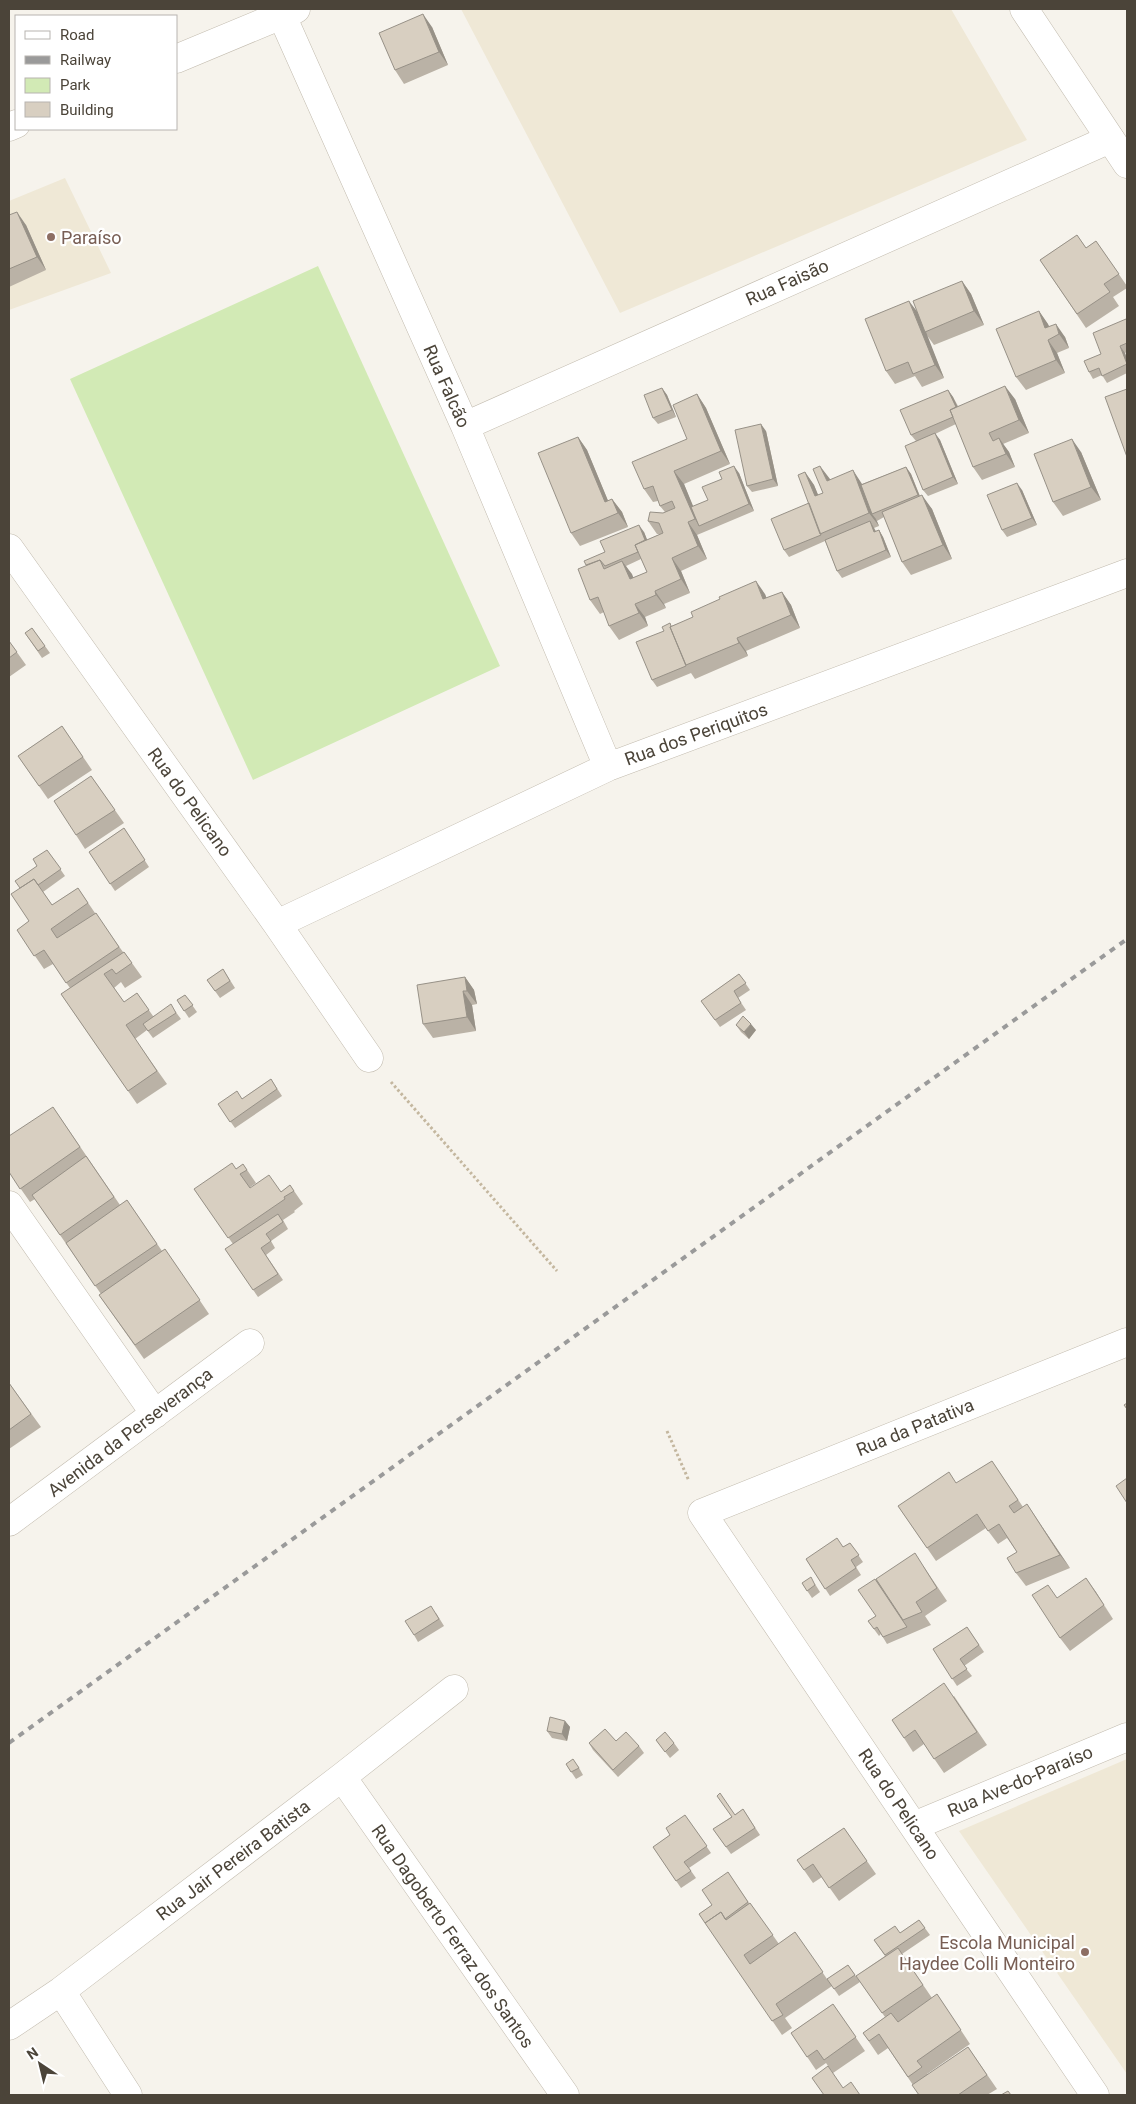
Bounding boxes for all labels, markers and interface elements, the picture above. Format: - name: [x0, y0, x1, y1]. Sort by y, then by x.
- legend: [15, 15, 178, 130]
- text: Road: [60, 26, 94, 44]
- text: Railway: [60, 51, 111, 69]
- text: Park: [60, 76, 91, 94]
- text: Building: [60, 101, 114, 119]
- place label: Paraíso: [61, 227, 122, 248]
- marker: Paraíso: [45, 231, 57, 243]
- street label: Rua Faisão: [742, 254, 832, 310]
- street label: Rua Falcão: [419, 341, 475, 431]
- street label: Rua dos Periquitos: [622, 698, 770, 770]
- street label: Rua do Pelicano: [144, 744, 236, 860]
- street label: Avenida da Perseverança: [43, 1363, 217, 1501]
- street label: Rua da Patativa: [853, 1394, 977, 1460]
- street label: Rua Ave-do-Paraíso: [944, 1741, 1096, 1821]
- street label: Rua do Pelicano: [854, 1745, 944, 1863]
- street label: Rua Jair Pereira Batista: [152, 1795, 314, 1925]
- street label: Rua Dagoberto Ferraz dos Santos: [368, 1820, 538, 2052]
- place label: Escola Municipal Haydee Colli Monteiro: [899, 1932, 1075, 1974]
- marker: Escola Municipal Haydee Colli Monteiro: [1079, 1946, 1091, 1958]
- north arrow: [15, 2039, 65, 2089]
- text: N: [24, 2044, 41, 2063]

